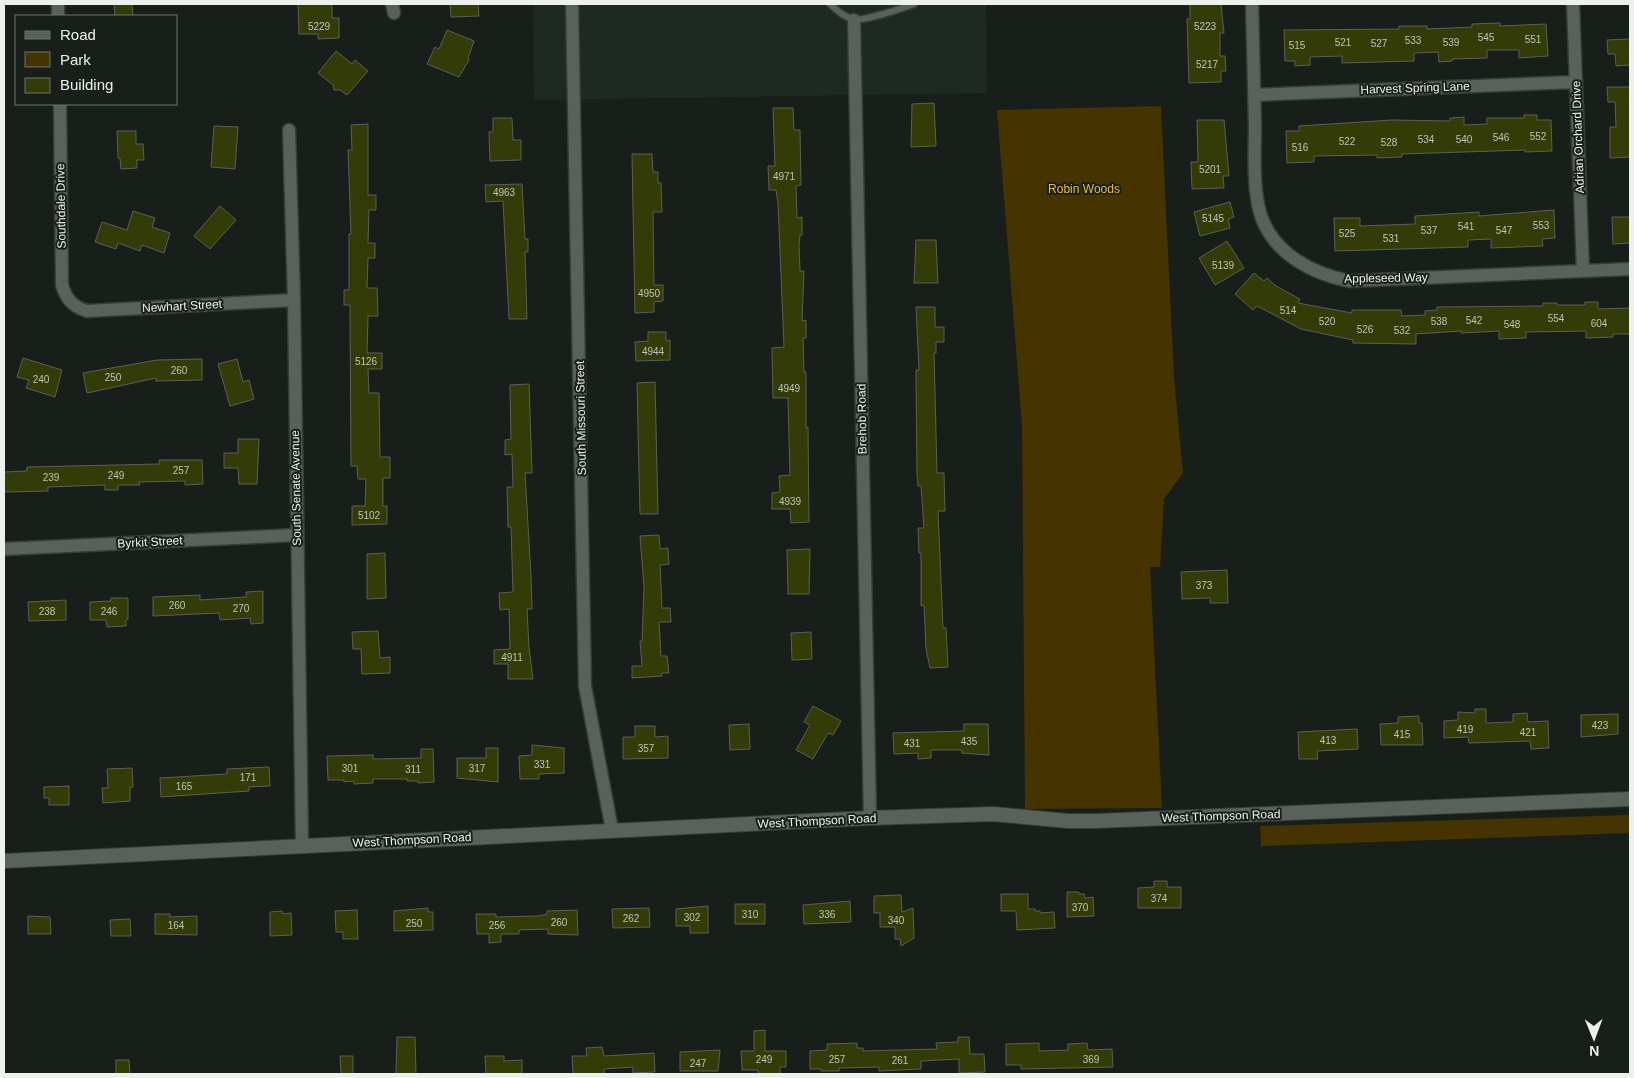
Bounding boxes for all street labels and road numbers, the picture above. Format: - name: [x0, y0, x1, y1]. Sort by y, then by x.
- street label: Harvest Spring Lane: [1360, 79, 1470, 97]
- street label: Adrian Orchard Drive: [1569, 80, 1587, 194]
- street label: Southdale Drive: [53, 163, 69, 249]
- street label: Appleseed Way: [1344, 270, 1428, 286]
- street label: Newhart Street: [142, 297, 223, 315]
- street label: South Missouri Street: [573, 360, 589, 475]
- street label: Brehob Road: [854, 384, 870, 454]
- street label: South Senate Avenue: [288, 430, 304, 546]
- street label: Byrkit Street: [117, 533, 184, 551]
- street label: West Thompson Road: [1161, 807, 1281, 825]
- street label: West Thompson Road: [757, 811, 877, 831]
- street label: West Thompson Road: [352, 830, 472, 850]

